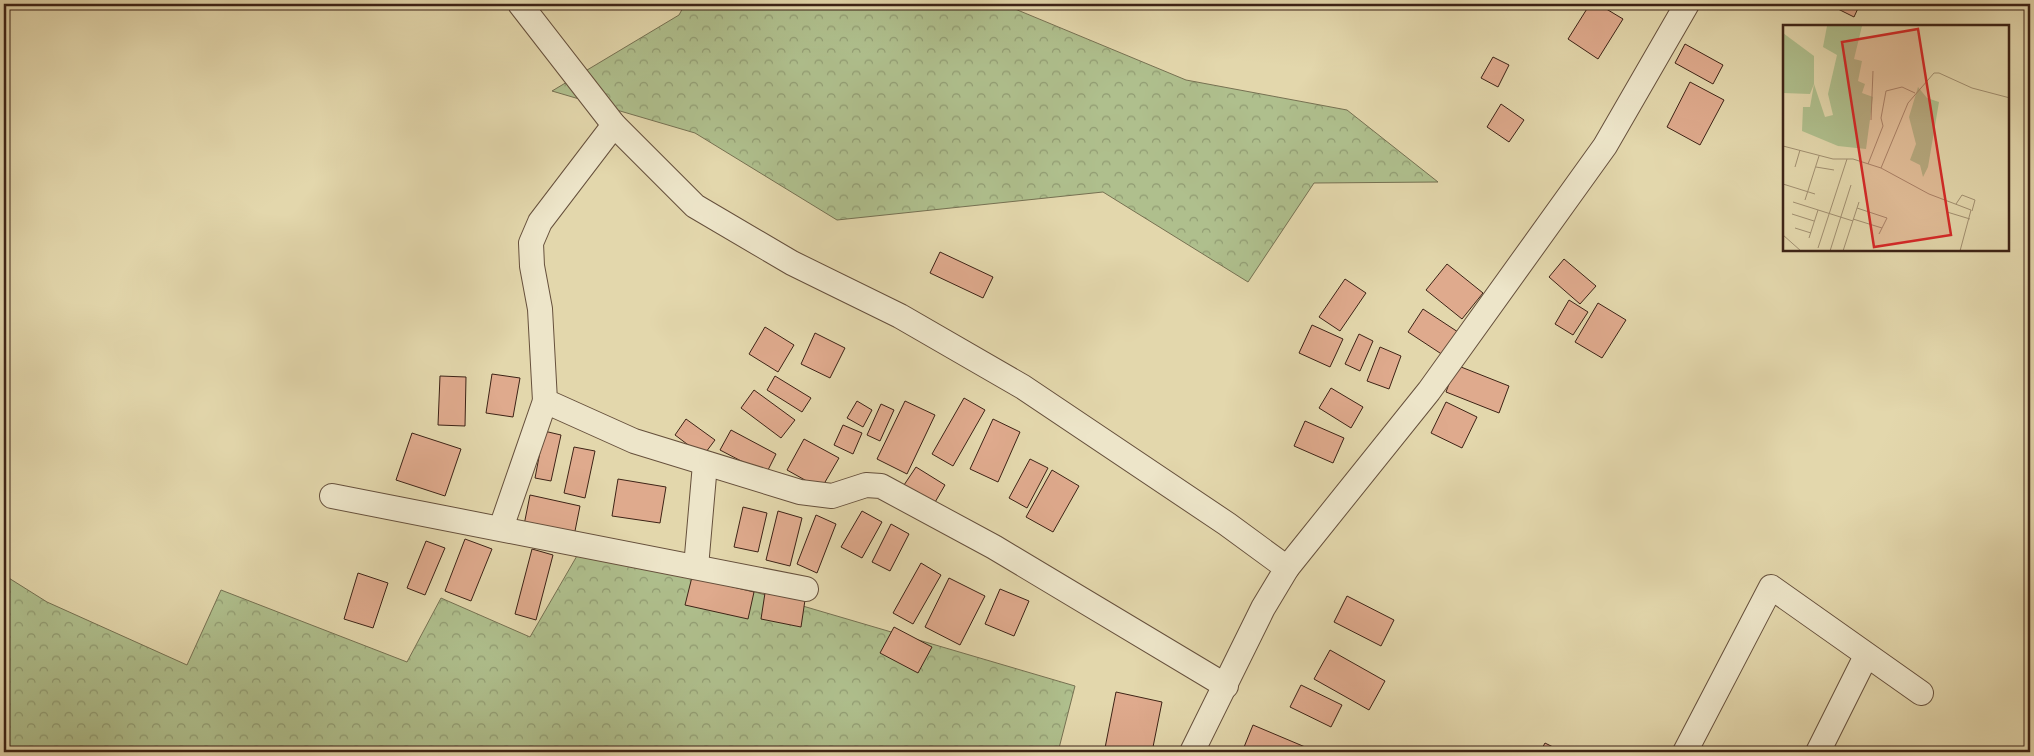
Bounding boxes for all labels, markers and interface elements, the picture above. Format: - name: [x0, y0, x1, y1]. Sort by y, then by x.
- inset map: [1783, 25, 2009, 251]

